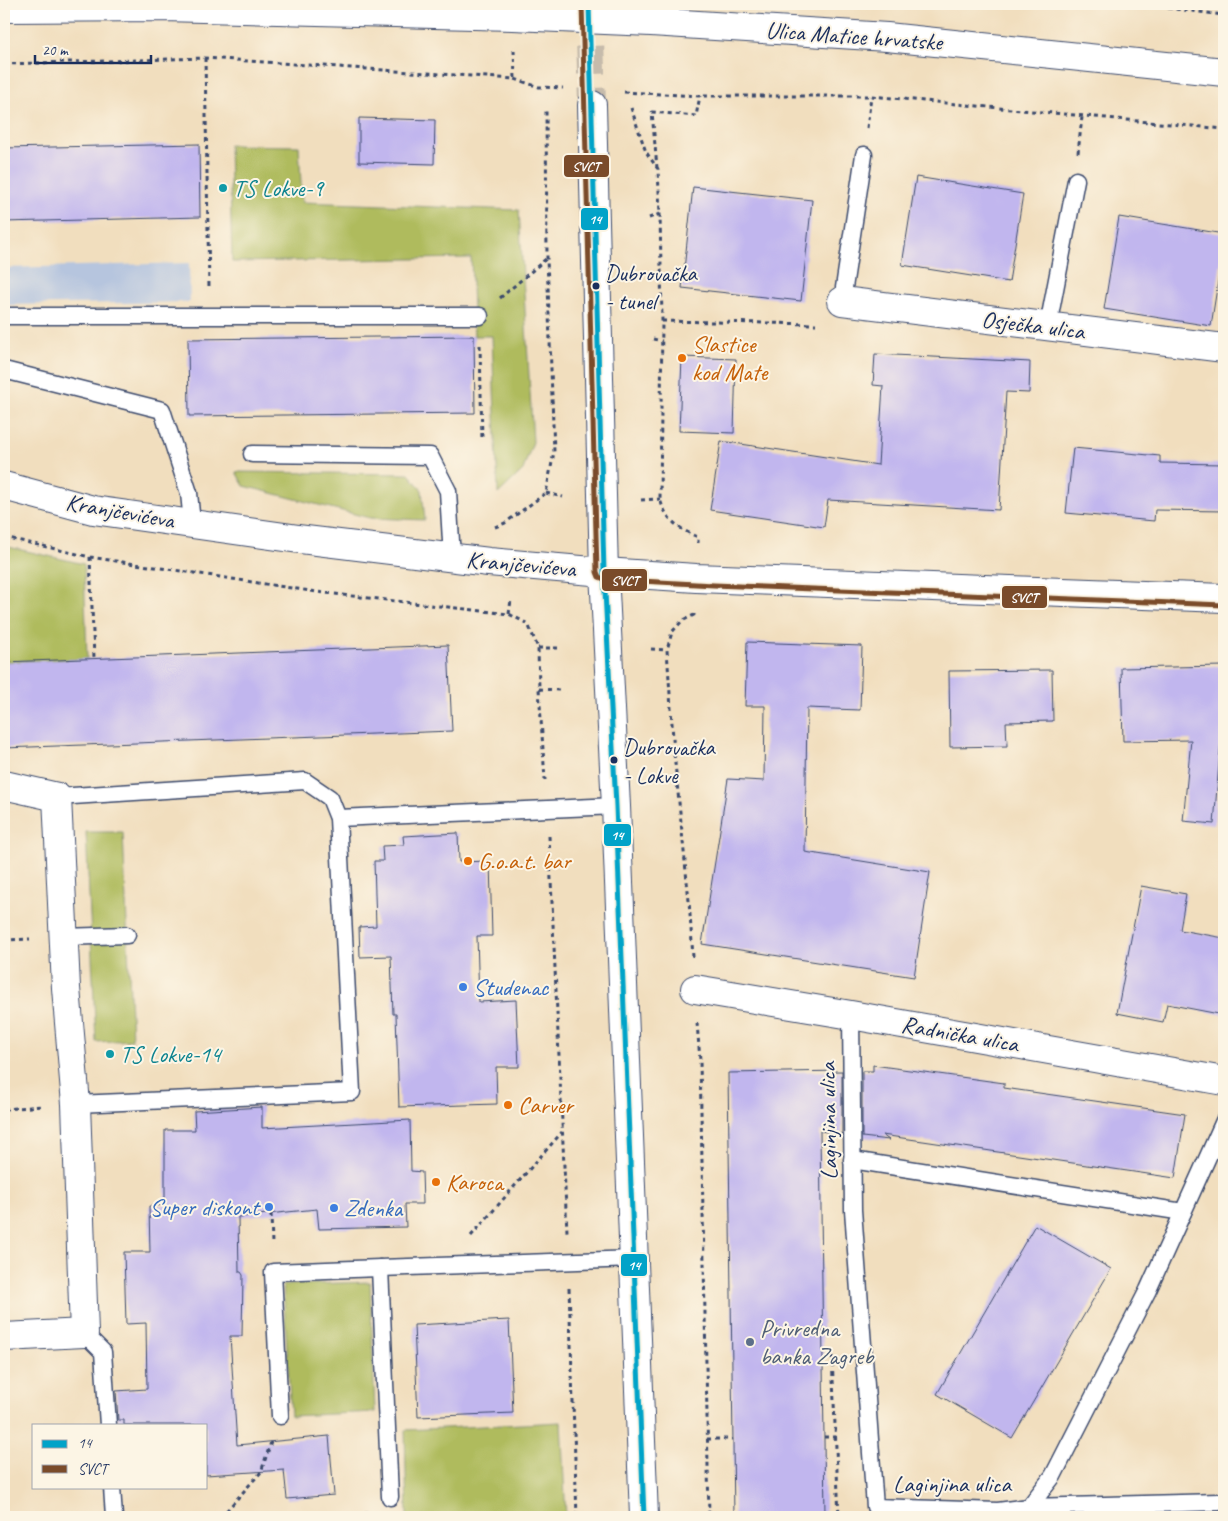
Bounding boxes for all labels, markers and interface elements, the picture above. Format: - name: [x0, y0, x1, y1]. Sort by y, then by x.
- street label: Ulica Matice hrvatske: [765, 15, 945, 57]
- scale bar: [35, 32, 151, 64]
- text: 20 m: [42, 41, 69, 60]
- line badge: SVCT: [563, 154, 610, 178]
- text: SVCT: [572, 158, 603, 175]
- place label: TS Lokve-9: [233, 173, 325, 203]
- marker: TS Lokve-9: [217, 182, 229, 194]
- line badge: 14: [580, 207, 609, 231]
- text: 14: [589, 211, 603, 228]
- place label: Dubrovačka - tunel: [605, 259, 699, 316]
- marker: Dubrovačka - tunel: [591, 281, 601, 291]
- street label: Osječka ulica: [980, 304, 1088, 346]
- place label: Slastice kod Mate: [692, 329, 770, 387]
- marker: Slastice kod Mate: [676, 352, 688, 364]
- street label: Kranjčevićeva: [64, 487, 178, 536]
- street label: Kranjčevićeva: [465, 544, 578, 584]
- line badge: SVCT: [601, 568, 648, 592]
- text: SVCT: [611, 572, 642, 589]
- line badge: SVCT: [1001, 585, 1048, 609]
- text: SVCT: [1010, 589, 1041, 606]
- place label: Dubrovačka - Lokve: [623, 733, 717, 790]
- marker: Dubrovačka - Lokve: [609, 755, 619, 765]
- line badge: 14: [603, 823, 632, 847]
- text: 14: [611, 827, 625, 844]
- place label: G.o.a.t. bar: [478, 846, 573, 876]
- marker: G.o.a.t. bar: [462, 855, 474, 867]
- place label: Studenac: [473, 972, 550, 1002]
- marker: Studenac: [457, 981, 469, 993]
- street label: Radnička ulica: [899, 1009, 1022, 1059]
- place label: TS Lokve-14: [120, 1039, 223, 1069]
- marker: TS Lokve-14: [104, 1048, 116, 1060]
- street label: Laginjina ulica: [812, 1060, 844, 1180]
- place label: Carver: [518, 1090, 575, 1120]
- marker: Carver: [502, 1099, 514, 1111]
- place label: Karoca: [446, 1167, 505, 1197]
- marker: Karoca: [430, 1176, 442, 1188]
- place label: Super diskont: [150, 1192, 261, 1222]
- place label: Zdenka: [344, 1193, 404, 1223]
- marker: Super diskont: [263, 1201, 275, 1213]
- marker: Zdenka: [328, 1202, 340, 1214]
- line badge: 14: [620, 1253, 648, 1277]
- text: 14: [628, 1257, 642, 1274]
- place label: Privredna banka Zagreb: [760, 1313, 875, 1371]
- marker: Privredna banka Zagreb: [744, 1336, 756, 1348]
- legend: [32, 1424, 208, 1488]
- text: 14: [78, 1434, 93, 1453]
- text: SVCT: [78, 1460, 110, 1479]
- street label: Laginjina ulica: [893, 1469, 1012, 1499]

